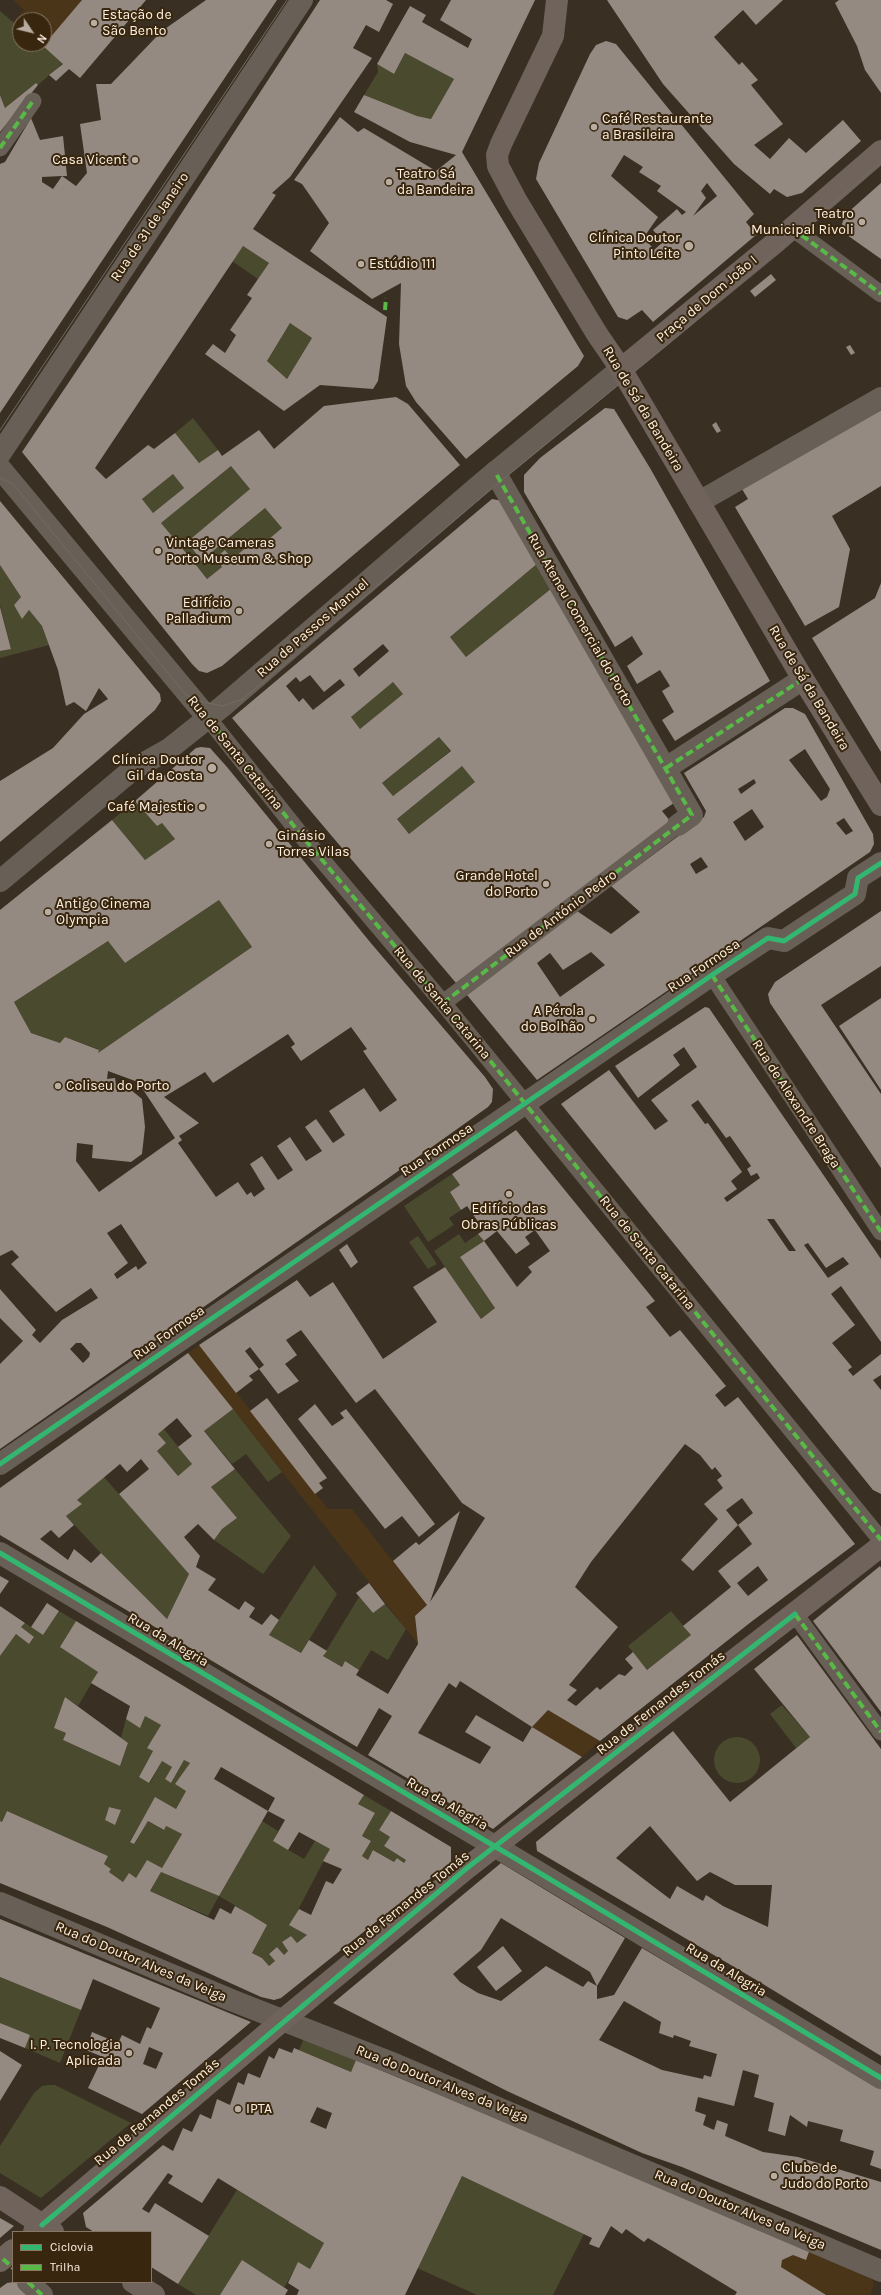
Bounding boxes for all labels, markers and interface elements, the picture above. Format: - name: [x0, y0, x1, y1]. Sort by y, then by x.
- place label: Estação de São Bento: [102, 7, 172, 40]
- north arrow: [12, 12, 52, 52]
- marker: Estação de São Bento: [89, 18, 99, 28]
- text: N: [34, 32, 49, 46]
- place label: Café Restaurante a Brasileira: [602, 111, 712, 144]
- marker: Café Restaurante a Brasileira: [589, 122, 599, 132]
- place label: Casa Vicent: [52, 152, 127, 168]
- marker: Casa Vicent: [130, 155, 140, 165]
- place label: Teatro Sá da Bandeira: [397, 166, 474, 198]
- street label: Rua de 31 de Janeiro: [107, 169, 193, 285]
- marker: Teatro Sá da Bandeira: [384, 177, 394, 187]
- place label: Teatro Municipal Rivoli: [751, 206, 854, 238]
- marker: Teatro Municipal Rivoli: [857, 217, 867, 227]
- place label: Clínica Doutor Pinto Leite: [589, 230, 680, 262]
- marker: Clínica Doutor Pinto Leite: [683, 240, 695, 252]
- street label: Praça de Dom João I: [653, 252, 761, 346]
- place label: Estúdio 111: [369, 256, 435, 272]
- marker: Estúdio 111: [356, 259, 366, 269]
- street label: Rua de Sá da Bandeira: [599, 343, 687, 475]
- street label: Rua Ateneu Comercial do Porto: [524, 531, 636, 709]
- place label: Vintage Cameras Porto Museum & Shop: [166, 535, 311, 568]
- marker: Vintage Cameras Porto Museum & Shop: [153, 546, 163, 556]
- street label: Rua de Passos Manuel: [254, 575, 372, 681]
- place label: Edifício Palladium: [166, 595, 231, 628]
- marker: Edifício Palladium: [234, 606, 244, 616]
- street label: Rua de Sá da Bandeira: [765, 622, 853, 754]
- street label: Rua de Santa Catarina: [184, 692, 286, 814]
- place label: Clínica Doutor Gil da Costa: [112, 752, 203, 784]
- marker: Clínica Doutor Gil da Costa: [206, 762, 218, 774]
- place label: Café Majestic: [107, 799, 194, 815]
- marker: Café Majestic: [197, 802, 207, 812]
- place label: Ginásio Torres Vilas: [277, 828, 350, 860]
- marker: Ginásio Torres Vilas: [264, 839, 274, 849]
- street label: Rua de António Pedro: [502, 866, 620, 962]
- place label: Grande Hotel do Porto: [456, 868, 538, 900]
- marker: Grande Hotel do Porto: [541, 879, 551, 889]
- place label: Antigo Cinema Olympia: [56, 896, 150, 928]
- marker: Antigo Cinema Olympia: [43, 907, 53, 917]
- street label: Rua Formosa: [665, 936, 743, 996]
- street label: Rua de Santa Catarina: [390, 943, 494, 1063]
- place label: A Pérola do Bolhão: [521, 1003, 584, 1036]
- marker: A Pérola do Bolhão: [587, 1014, 597, 1024]
- street label: Rua de Alexandre Braga: [748, 1036, 844, 1172]
- place label: Coliseu do Porto: [66, 1078, 169, 1094]
- marker: Coliseu do Porto: [53, 1081, 63, 1091]
- street label: Rua Formosa: [398, 1120, 476, 1180]
- marker: Edifício das Obras Públicas: [504, 1189, 514, 1199]
- street label: Rua de Santa Catarina: [596, 1192, 698, 1314]
- place label: Edifício das Obras Públicas: [461, 1201, 557, 1234]
- street label: Rua Formosa: [130, 1302, 208, 1364]
- street label: Rua da Alegria: [124, 1609, 212, 1671]
- street label: Rua de Fernandes Tomás: [593, 1648, 729, 1758]
- street label: Rua da Alegria: [403, 1774, 491, 1834]
- street label: Rua de Fernandes Tomás: [339, 1848, 473, 1960]
- street label: Rua do Doutor Alves da Veiga: [53, 1918, 229, 2006]
- street label: Rua da Alegria: [682, 1939, 770, 2001]
- place label: I. P. Tecnologia Aplicada: [30, 2037, 121, 2070]
- street label: Rua do Doutor Alves da Veiga: [353, 2042, 531, 2126]
- marker: I. P. Tecnologia Aplicada: [124, 2048, 134, 2058]
- street label: Rua de Fernandes Tomás: [91, 2055, 223, 2169]
- place label: IPTA: [246, 2101, 272, 2117]
- marker: IPTA: [233, 2104, 243, 2114]
- place label: Clube de Judo do Porto: [782, 2160, 868, 2192]
- street label: Rua do Doutor Alves da Veiga: [652, 2166, 828, 2254]
- marker: Clube de Judo do Porto: [769, 2171, 779, 2181]
- legend: [12, 2231, 152, 2283]
- text: Ciclovia: [50, 2240, 93, 2254]
- text: Trilha: [50, 2260, 80, 2274]

